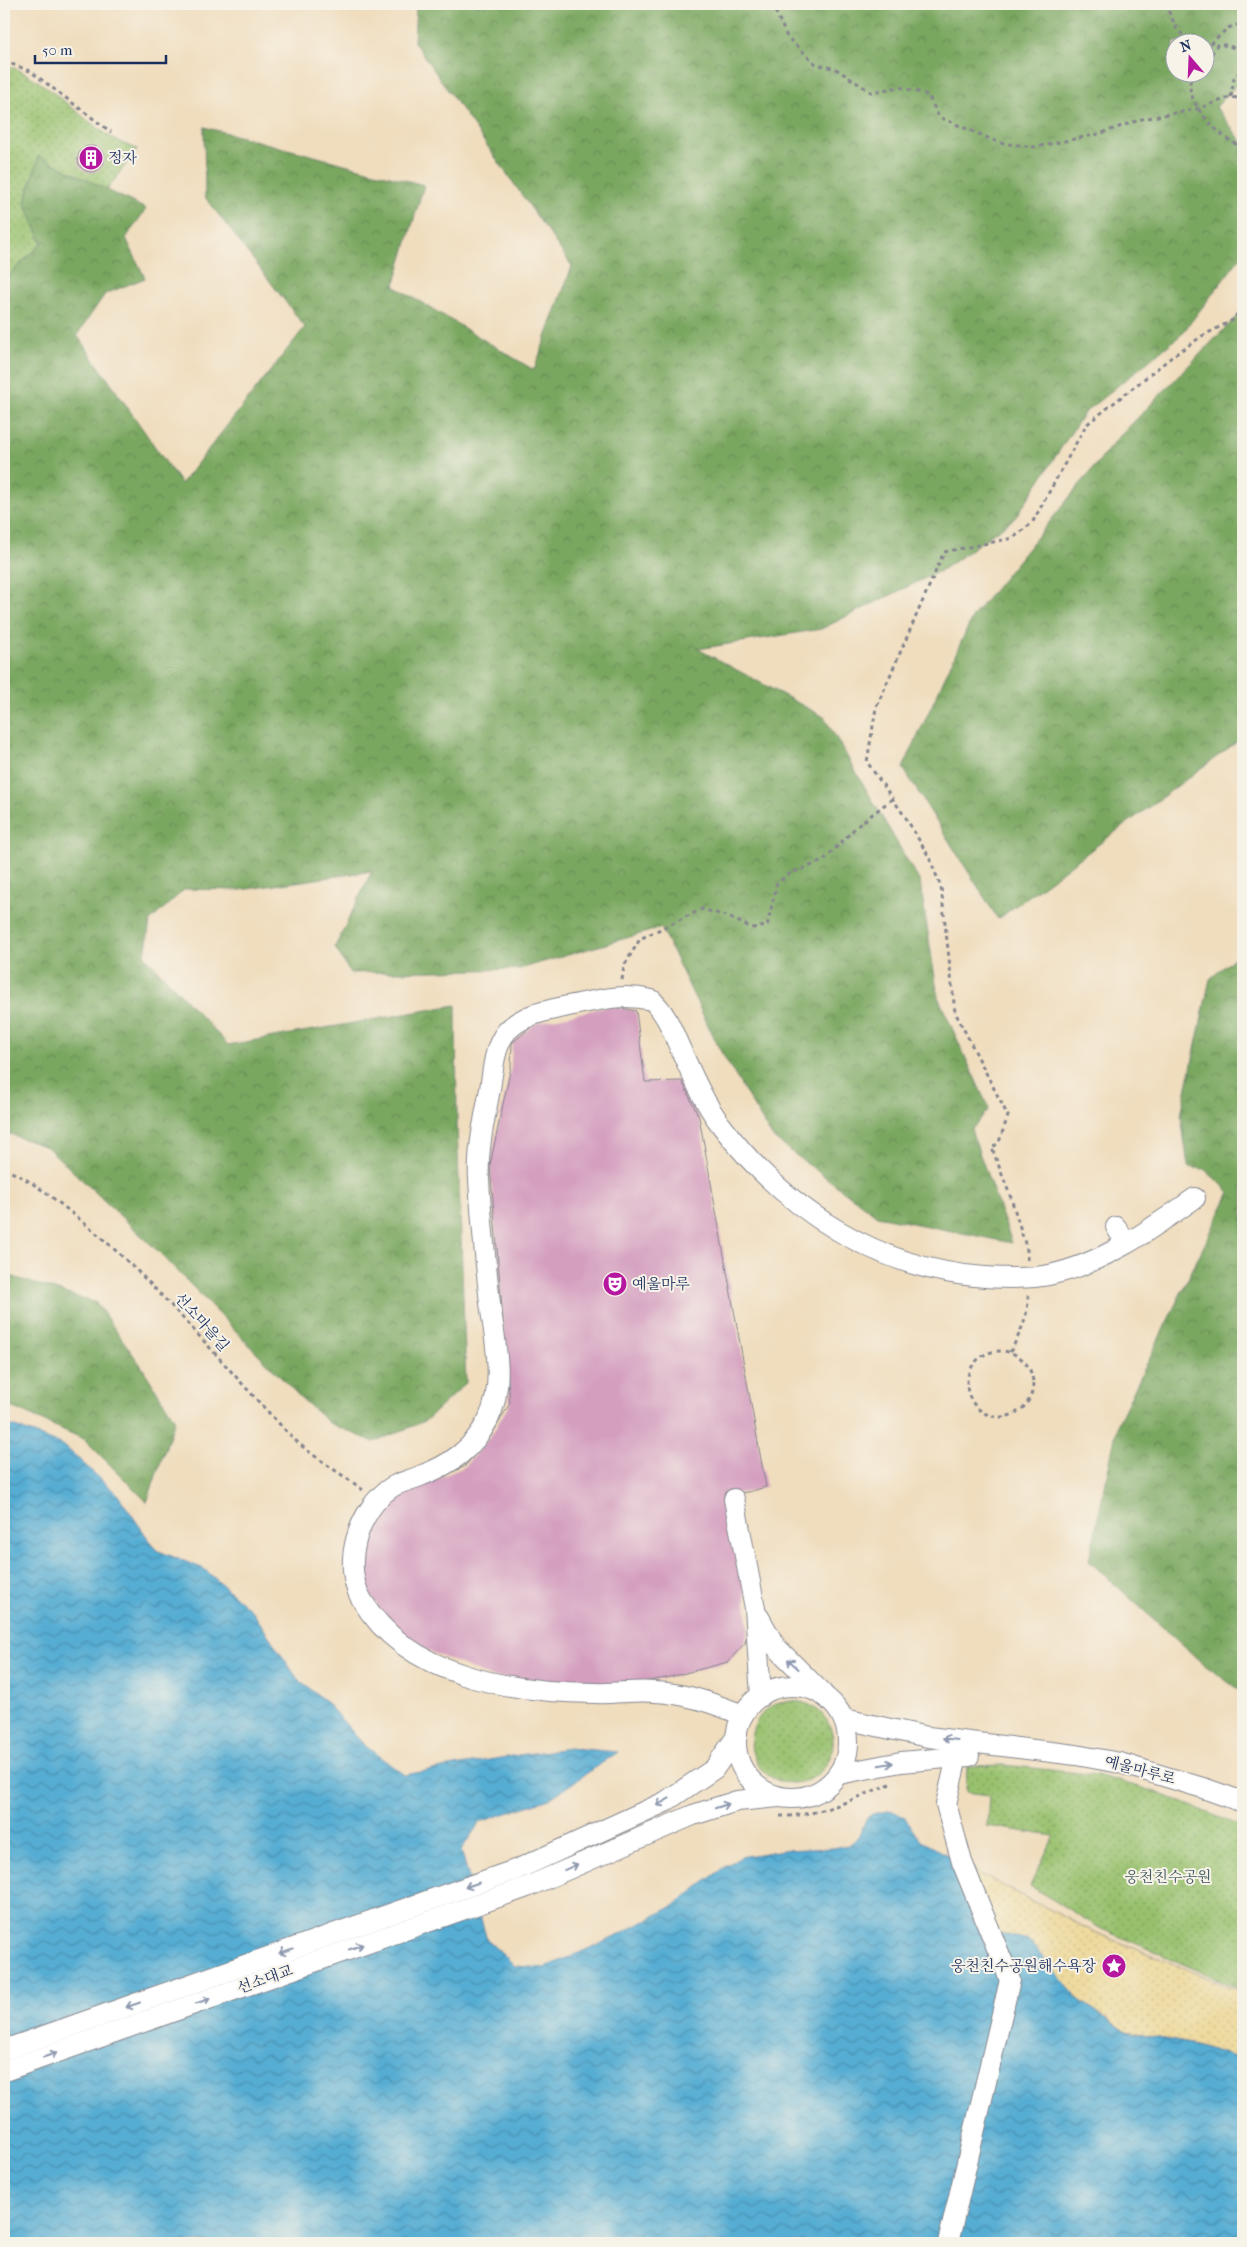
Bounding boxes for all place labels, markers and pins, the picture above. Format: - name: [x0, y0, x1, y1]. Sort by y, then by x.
- building icon: 정자: [78, 145, 104, 171]
- place label: 정자: [108, 149, 137, 167]
- theatre icon: 예울마루: [602, 1271, 628, 1297]
- place label: 예울마루: [632, 1275, 690, 1293]
- place icon: 웅천친수공원해수욕장: [1101, 1953, 1127, 1979]
- place label: 웅천친수공원해수욕장: [951, 1957, 1097, 1975]

